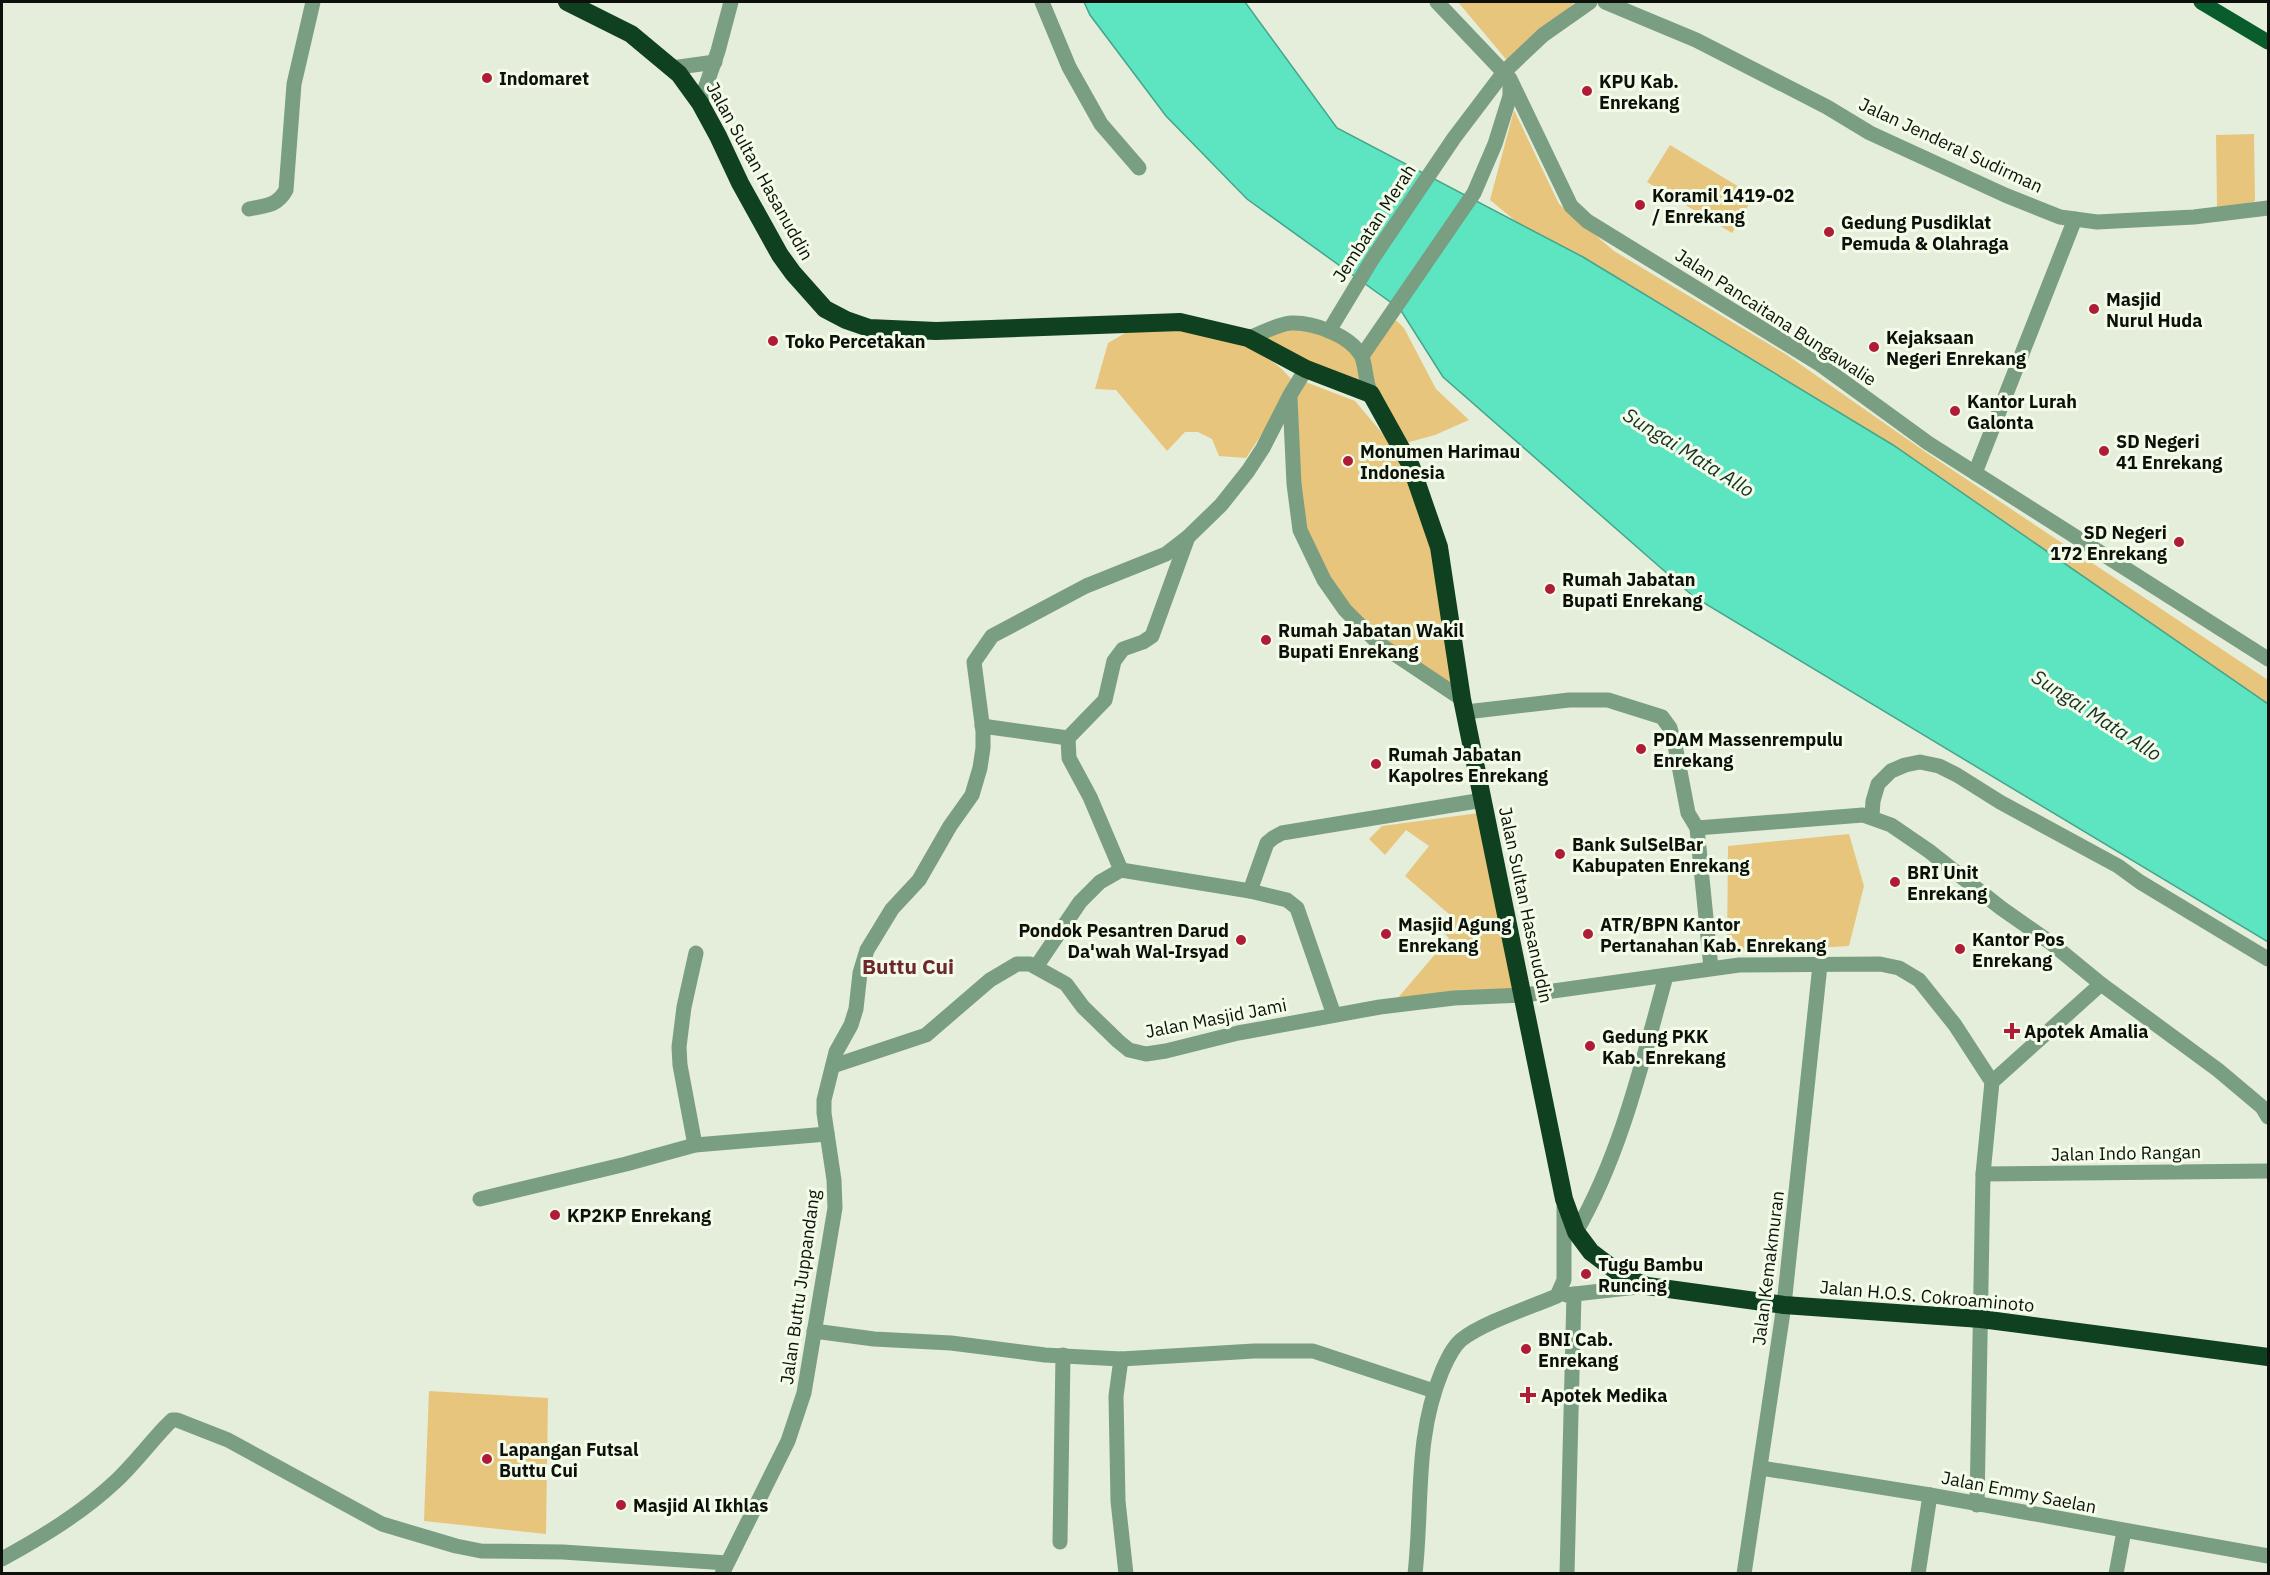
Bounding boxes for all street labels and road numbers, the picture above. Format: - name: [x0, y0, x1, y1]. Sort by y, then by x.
- street label: Jalan Sultan Hasanuddin: [701, 78, 819, 264]
- street label: Jalan Jenderal Sudirman: [1855, 92, 2047, 198]
- street label: Jembatan Merah: [1327, 160, 1421, 286]
- street label: Jalan Pancaitana Bungawalie: [1671, 243, 1881, 391]
- street label: Jalan Sultan Hasanuddin: [1494, 805, 1558, 1005]
- street label: Jalan Masjid Jami: [1143, 993, 1289, 1043]
- street label: Jalan Indo Rangan: [2051, 1140, 2201, 1166]
- street label: Jalan Buttu Juppandang: [775, 1188, 825, 1386]
- street label: Jalan Kemakmuran: [1747, 1189, 1789, 1347]
- street label: Jalan H.O.S. Cokroaminoto: [1819, 1275, 2035, 1317]
- street label: Jalan Emmy Saelan: [1940, 1466, 2098, 1518]

